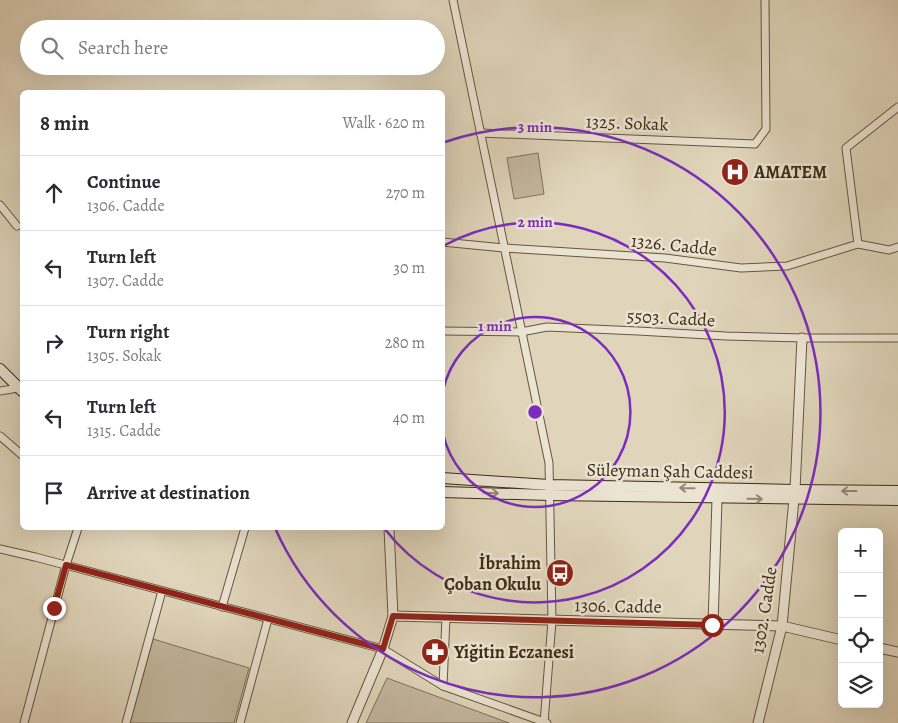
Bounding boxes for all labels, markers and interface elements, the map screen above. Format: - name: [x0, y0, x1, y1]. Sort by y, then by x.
- search box: [20, 20, 445, 75]
- icon: search: [38, 34, 66, 62]
- text: Search here: [78, 35, 168, 61]
- text: 8 min: [40, 109, 89, 137]
- street label: 1325. Sokak: [585, 110, 669, 136]
- text: Walk · 620 m: [343, 112, 425, 134]
- text: 3 min: [518, 117, 553, 137]
- hospital icon: AMATEM: [720, 157, 750, 187]
- place label: AMATEM: [753, 160, 827, 184]
- text: Continue: [87, 169, 161, 195]
- icon: ahead: [40, 179, 68, 207]
- text: 270 m: [386, 182, 425, 204]
- text: 1306. Cadde: [87, 195, 165, 217]
- text: 2 min: [517, 212, 553, 232]
- street label: 1326. Cadde: [630, 229, 718, 261]
- text: Turn left: [87, 244, 156, 270]
- icon: left: [40, 254, 68, 282]
- text: 30 m: [393, 257, 425, 279]
- text: 1307. Cadde: [87, 270, 164, 292]
- street label: 5503. Cadde: [626, 304, 716, 332]
- text: 1 min: [478, 316, 512, 336]
- text: Turn right: [87, 319, 169, 345]
- icon: right: [40, 329, 68, 357]
- text: 280 m: [385, 332, 425, 354]
- text: 1305. Sokak: [87, 345, 161, 367]
- text: Turn left: [87, 394, 156, 420]
- centre of rings: [526, 403, 544, 421]
- icon: left: [40, 404, 68, 432]
- text: 40 m: [393, 407, 425, 429]
- text: 1315. Cadde: [87, 420, 161, 442]
- street label: Süleyman Şah Caddesi: [586, 458, 754, 484]
- icon: arrive: [40, 479, 68, 507]
- text: Arrive at destination: [87, 480, 250, 506]
- one-way arrow: [679, 483, 696, 493]
- one-way arrow: [842, 486, 858, 496]
- one-way arrow: [483, 489, 499, 498]
- one-way arrow: [747, 494, 763, 504]
- map controls: [838, 528, 883, 708]
- button: +: [838, 528, 883, 573]
- place label: İbrahim Çoban Okulu: [444, 551, 541, 596]
- bus stop icon: İbrahim Çoban Okulu: [545, 558, 575, 588]
- street label: 1302. Cadde: [745, 565, 783, 655]
- button: −: [838, 573, 883, 618]
- street label: 1306. Cadde: [574, 593, 662, 619]
- route end: [43, 597, 66, 620]
- route start: [701, 614, 724, 637]
- button: locate: [838, 618, 883, 663]
- pharmacy icon: Yiğitin Eczanesi: [420, 637, 450, 667]
- place label: Yiğitin Eczanesi: [453, 640, 574, 664]
- button: layers: [838, 663, 883, 708]

